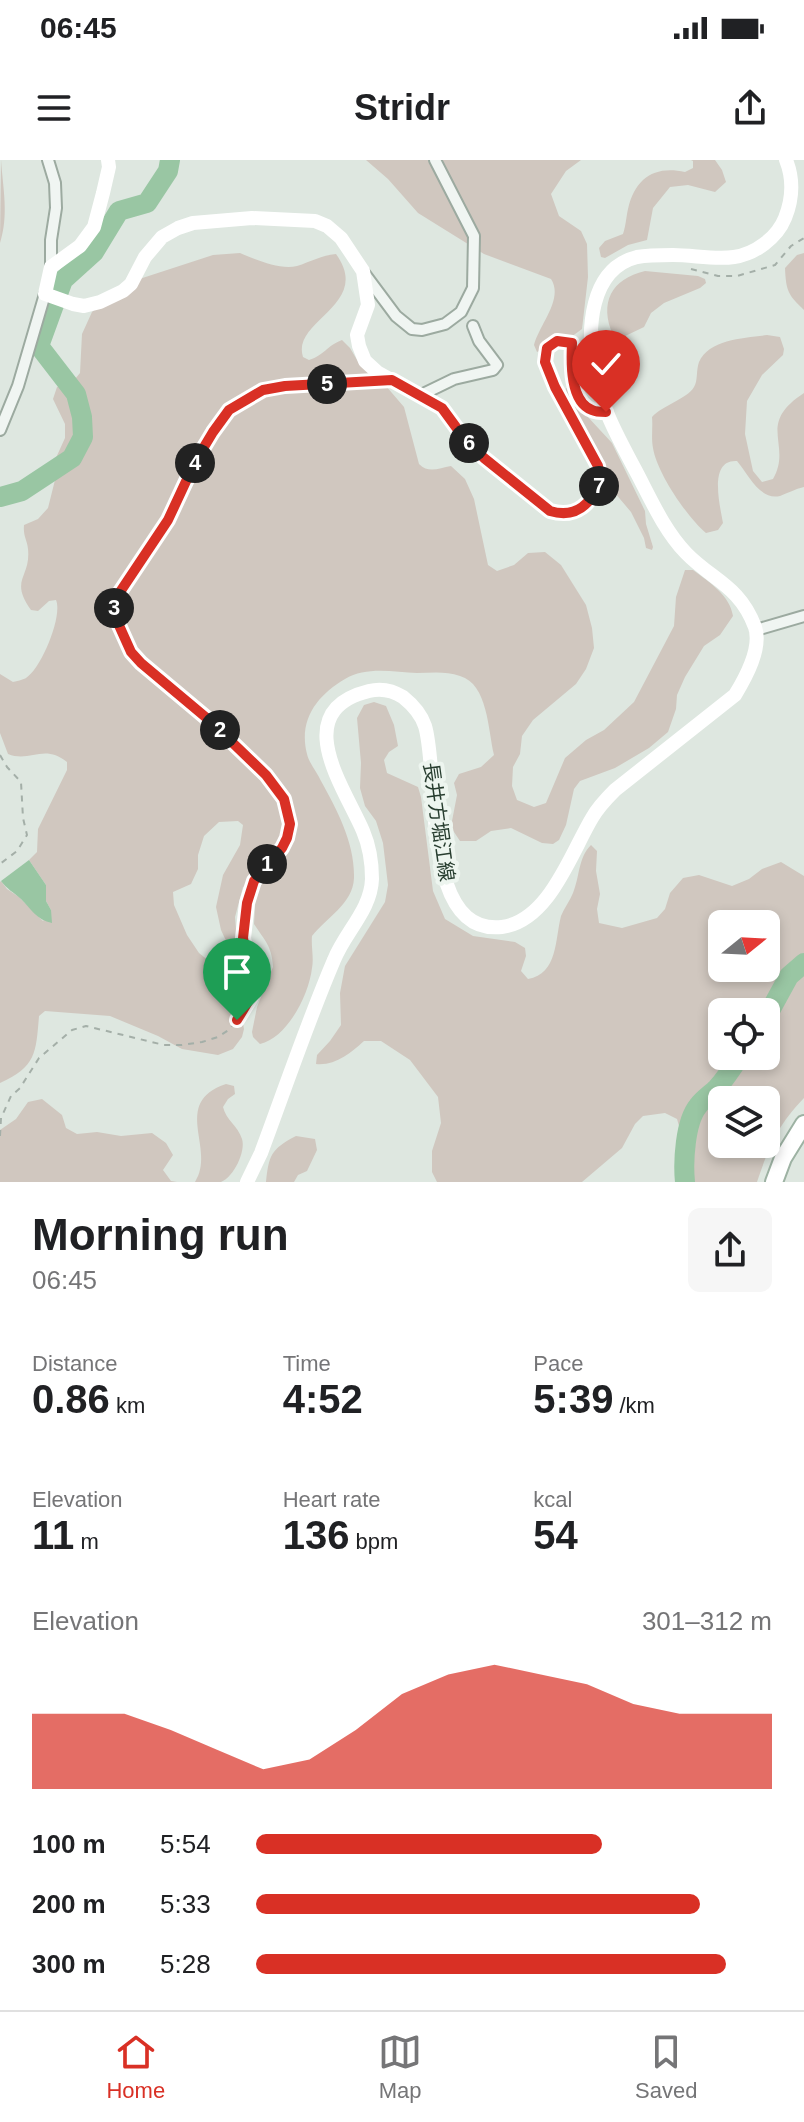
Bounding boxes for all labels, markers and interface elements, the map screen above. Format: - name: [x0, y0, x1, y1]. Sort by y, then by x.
- text: 06:45: [40, 11, 117, 44]
- icon: menu: [32, 86, 76, 130]
- icon: share: [728, 86, 772, 130]
- text: Stridr: [354, 87, 450, 128]
- pin: [572, 330, 640, 412]
- icon: check: [584, 342, 628, 386]
- pin: 5: [307, 364, 347, 404]
- text: 5: [321, 371, 333, 396]
- pin: 6: [449, 423, 489, 463]
- text: 6: [463, 430, 475, 455]
- pin: 4: [175, 443, 215, 483]
- text: 4: [189, 450, 201, 475]
- pin: 7: [579, 466, 619, 506]
- text: 7: [593, 473, 605, 498]
- pin: 3: [94, 588, 134, 628]
- text: 3: [108, 595, 120, 620]
- pin: 2: [200, 710, 240, 750]
- text: 2: [214, 717, 226, 742]
- street label: 長井方堀江線: [420, 761, 458, 883]
- pin: 1: [247, 844, 287, 884]
- text: 1: [261, 851, 273, 876]
- north arrow: [708, 910, 780, 982]
- map controls: [708, 910, 780, 1158]
- pin: [203, 938, 271, 1020]
- icon: arrive: [215, 950, 259, 994]
- button: locate: [708, 998, 780, 1070]
- button: layers: [708, 1086, 780, 1158]
- button: share: [688, 1208, 772, 1292]
- text: Morning run: [32, 1210, 289, 1259]
- text: 06:45: [32, 1265, 97, 1295]
- text: Distance: [32, 1351, 118, 1376]
- text: Time: [283, 1351, 331, 1376]
- text: Pace: [533, 1351, 583, 1376]
- text: 0.86: [32, 1377, 110, 1421]
- text: 4:52: [283, 1377, 363, 1421]
- text: 5:39: [533, 1377, 613, 1421]
- text: km: [110, 1393, 145, 1418]
- text: /km: [613, 1393, 655, 1418]
- text: Elevation: [32, 1487, 123, 1512]
- text: Heart rate: [283, 1487, 380, 1512]
- text: kcal: [533, 1487, 572, 1512]
- text: 11: [32, 1513, 74, 1557]
- text: 136: [283, 1513, 349, 1557]
- text: 54: [533, 1513, 578, 1557]
- text: m: [74, 1529, 99, 1554]
- text: bpm: [349, 1529, 398, 1554]
- text: Elevation: [32, 1606, 139, 1636]
- text: 301–312 m: [642, 1606, 772, 1636]
- text: 100 m: [32, 1829, 106, 1859]
- text: 5:54: [160, 1829, 211, 1859]
- text: 200 m: [32, 1889, 106, 1919]
- text: 5:33: [160, 1889, 211, 1919]
- text: 300 m: [32, 1949, 106, 1979]
- text: 5:28: [160, 1949, 211, 1979]
- tab: Home: [106, 2030, 165, 2104]
- tab: Map: [378, 2030, 422, 2104]
- tab: Saved: [635, 2030, 698, 2104]

